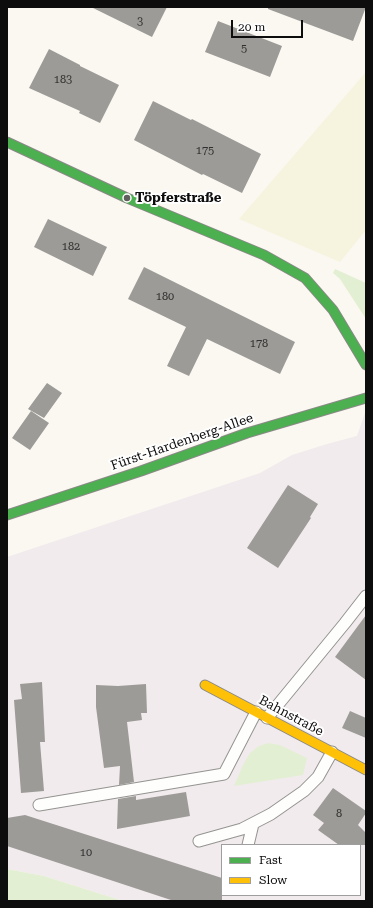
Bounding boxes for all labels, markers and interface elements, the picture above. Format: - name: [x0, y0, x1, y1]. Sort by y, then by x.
- scale bar: [233, 12, 305, 38]
- house number: 3: [137, 15, 143, 29]
- text: 20 m: [238, 20, 265, 34]
- house number: 5: [241, 42, 247, 56]
- house number: 183: [54, 73, 72, 87]
- house number: 175: [196, 144, 214, 158]
- place label: Töpferstraße: [135, 190, 221, 206]
- marker: Töpferstraße: [122, 193, 132, 203]
- house number: 182: [62, 240, 80, 254]
- house number: 180: [156, 290, 174, 304]
- house number: 178: [250, 337, 268, 351]
- street label: Fürst-Hardenberg-Allee: [109, 410, 255, 474]
- street label: Bahnstraße: [256, 692, 326, 740]
- house number: 8: [336, 807, 342, 821]
- legend: [221, 844, 361, 896]
- house number: 10: [80, 846, 92, 860]
- text: Fast: [259, 853, 282, 867]
- text: Slow: [259, 873, 287, 887]

